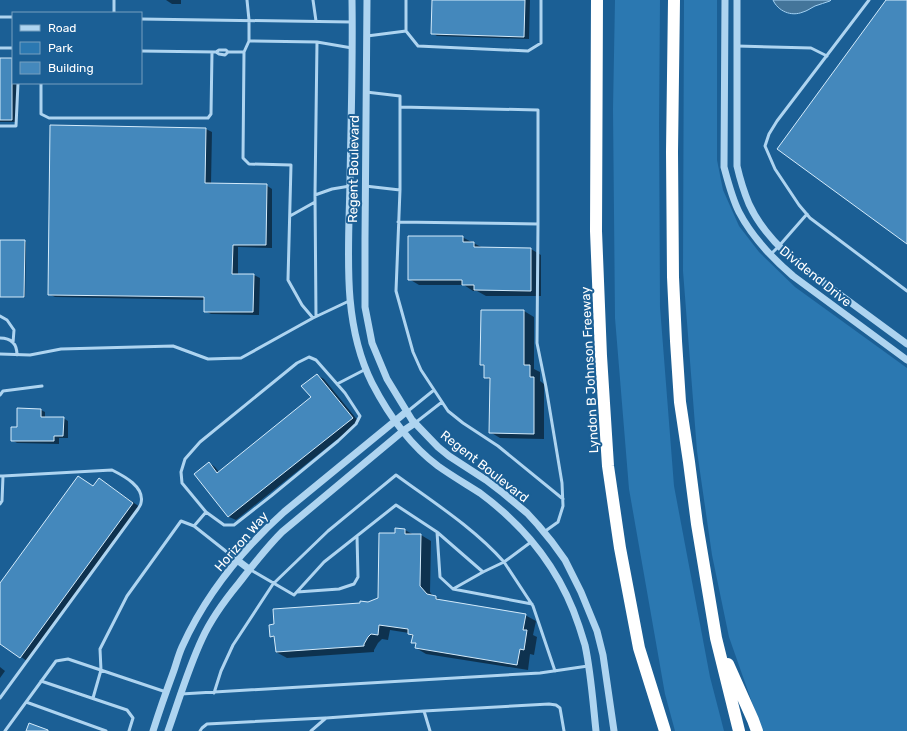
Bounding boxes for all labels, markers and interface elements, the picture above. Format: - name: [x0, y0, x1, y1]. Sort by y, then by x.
- legend: [12, 12, 142, 84]
- text: Road: [48, 21, 76, 35]
- text: Park: [48, 41, 74, 55]
- text: Building: [48, 61, 94, 75]
- street label: Regent Boulevard: [345, 115, 363, 223]
- street label: Dividend Drive: [777, 243, 854, 310]
- street label: Lyndon B Johnson Freeway: [578, 286, 601, 454]
- street label: Regent Boulevard: [437, 427, 532, 506]
- street label: Horizon Way: [211, 508, 271, 574]

